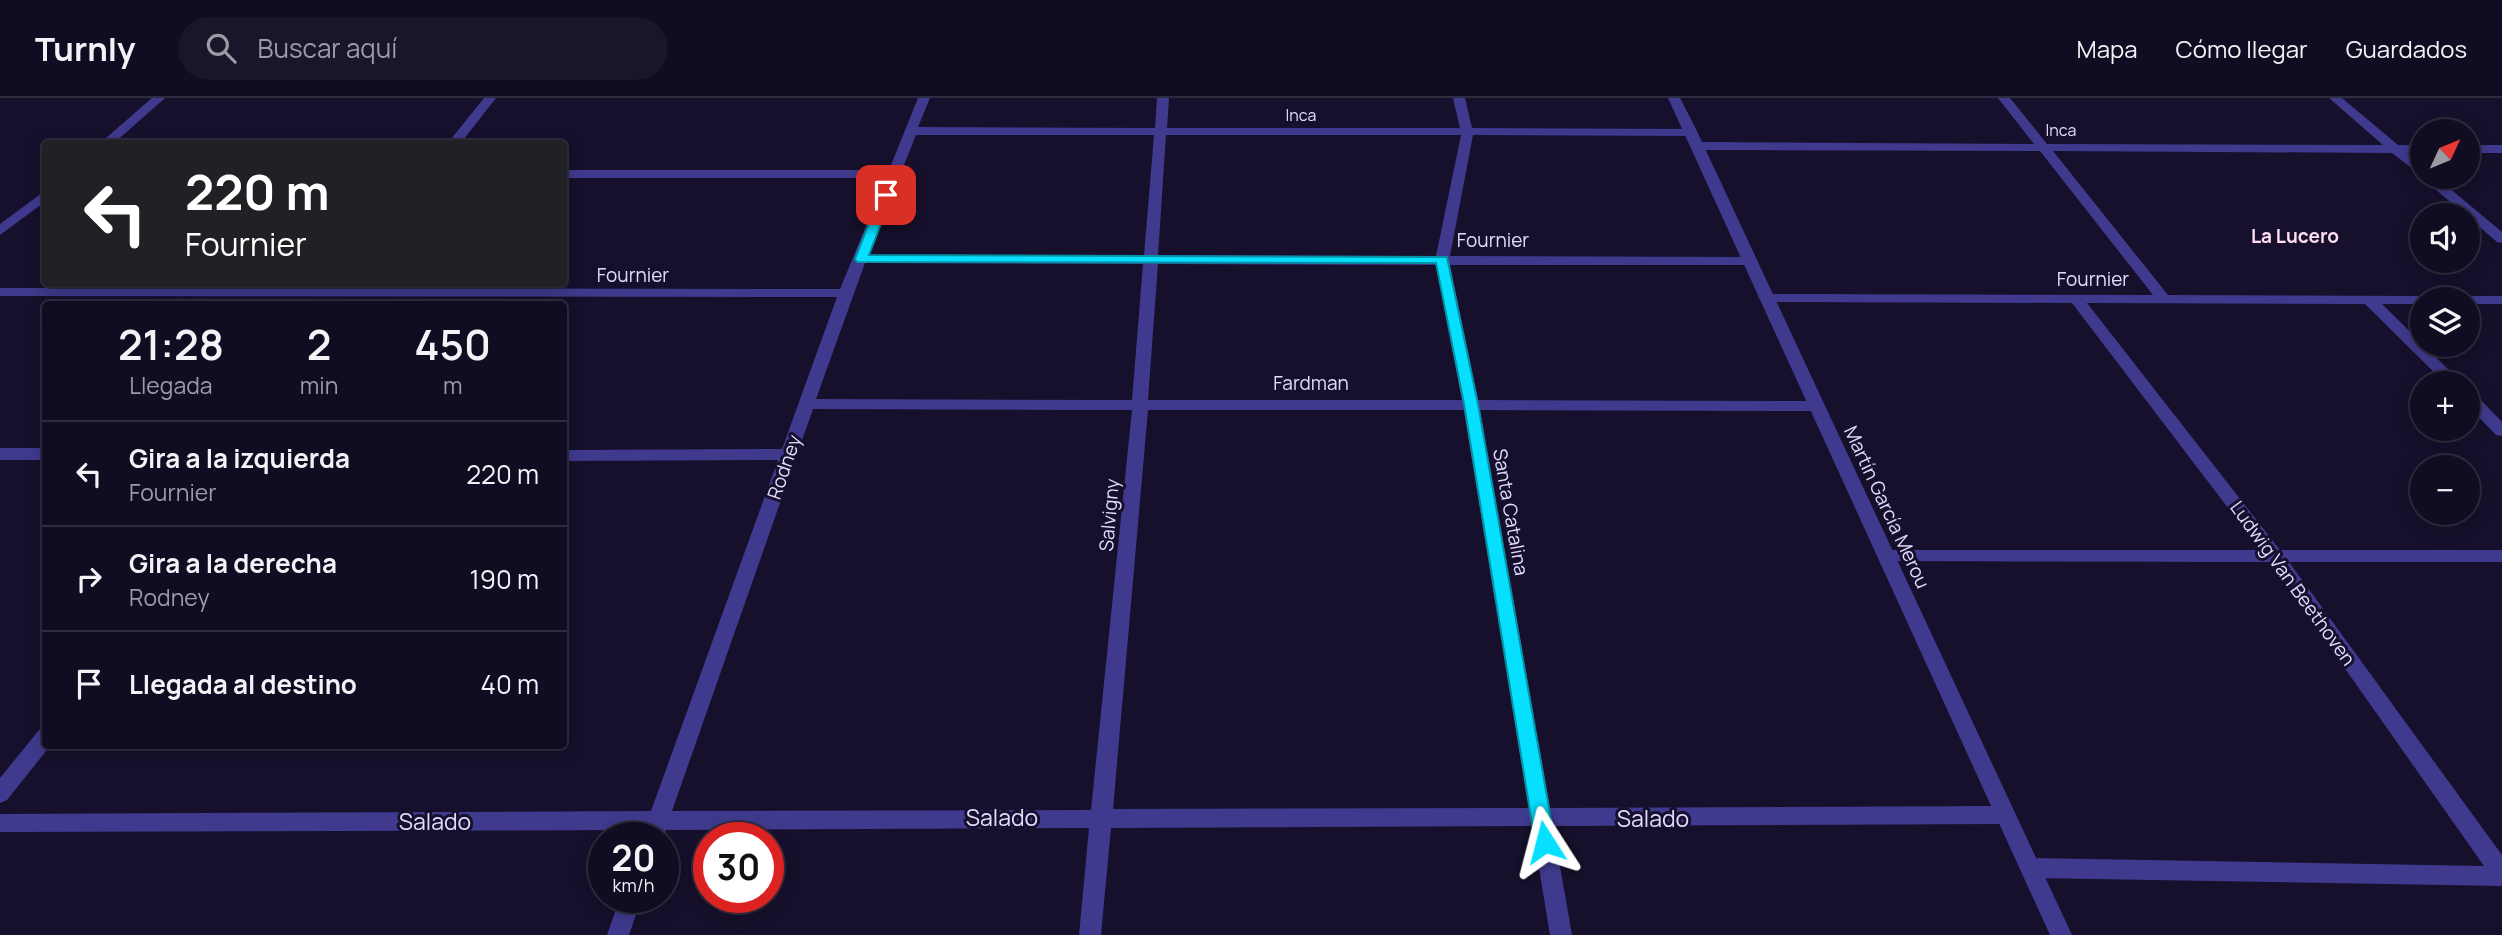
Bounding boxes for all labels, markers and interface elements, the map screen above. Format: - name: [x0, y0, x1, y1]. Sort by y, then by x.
- search box: [178, 17, 668, 80]
- text: Turnly: [35, 26, 136, 71]
- icon: search: [202, 29, 240, 67]
- text: Buscar aquí: [258, 30, 397, 66]
- text: Mapa: [2077, 32, 2138, 65]
- text: Cómo llegar: [2176, 32, 2308, 65]
- text: Guardados: [2346, 32, 2467, 65]
- street label: Inca: [1286, 104, 1316, 126]
- street label: Inca: [2046, 119, 2076, 141]
- north arrow: [2410, 119, 2480, 189]
- map controls: [2410, 119, 2480, 525]
- text: 220 m: [185, 158, 329, 225]
- pin: [856, 165, 916, 225]
- icon: left: [70, 168, 161, 259]
- icon: arrive: [867, 176, 905, 214]
- button: sound: [2410, 203, 2480, 273]
- text: Fournier: [185, 222, 307, 266]
- district label: La Lucero: [2251, 223, 2339, 249]
- street label: Fournier: [1457, 227, 1529, 253]
- street label: Fournier: [597, 262, 669, 288]
- street label: Fournier: [2057, 266, 2129, 292]
- button: layers: [2410, 287, 2480, 357]
- text: 21:28: [118, 315, 224, 373]
- text: 2: [307, 315, 331, 373]
- text: 450: [414, 315, 491, 373]
- text: Llegada: [129, 369, 213, 401]
- text: min: [300, 369, 338, 401]
- text: m: [443, 369, 462, 401]
- street label: Fardman: [1273, 370, 1349, 396]
- button: +: [2410, 371, 2480, 441]
- street label: Martín García Merou: [1838, 422, 1936, 592]
- street label: Rodney: [761, 431, 807, 503]
- text: Gira a la izquierda: [129, 440, 350, 476]
- street label: Santa Catalina: [1487, 446, 1535, 578]
- icon: left: [70, 455, 108, 493]
- button: −: [2410, 455, 2480, 525]
- text: 220 m: [466, 456, 539, 492]
- text: Fournier: [129, 476, 217, 508]
- street label: Salvigny: [1093, 478, 1125, 552]
- street label: Ludwig Van Beethoven: [2224, 495, 2362, 671]
- text: Gira a la derecha: [129, 545, 337, 581]
- icon: right: [70, 560, 108, 598]
- text: 190 m: [470, 561, 539, 597]
- text: Rodney: [129, 581, 210, 613]
- icon: arrive: [70, 665, 108, 703]
- text: Llegada al destino: [129, 666, 357, 702]
- text: 40 m: [481, 666, 539, 702]
- street label: Salado: [966, 801, 1038, 833]
- street label: Salado: [1617, 802, 1689, 834]
- street label: Salado: [399, 805, 471, 837]
- position arrow: [1508, 805, 1582, 879]
- speed limit sign: 30: [693, 822, 784, 913]
- text: 20: [612, 834, 655, 882]
- text: km/h: [613, 873, 654, 897]

